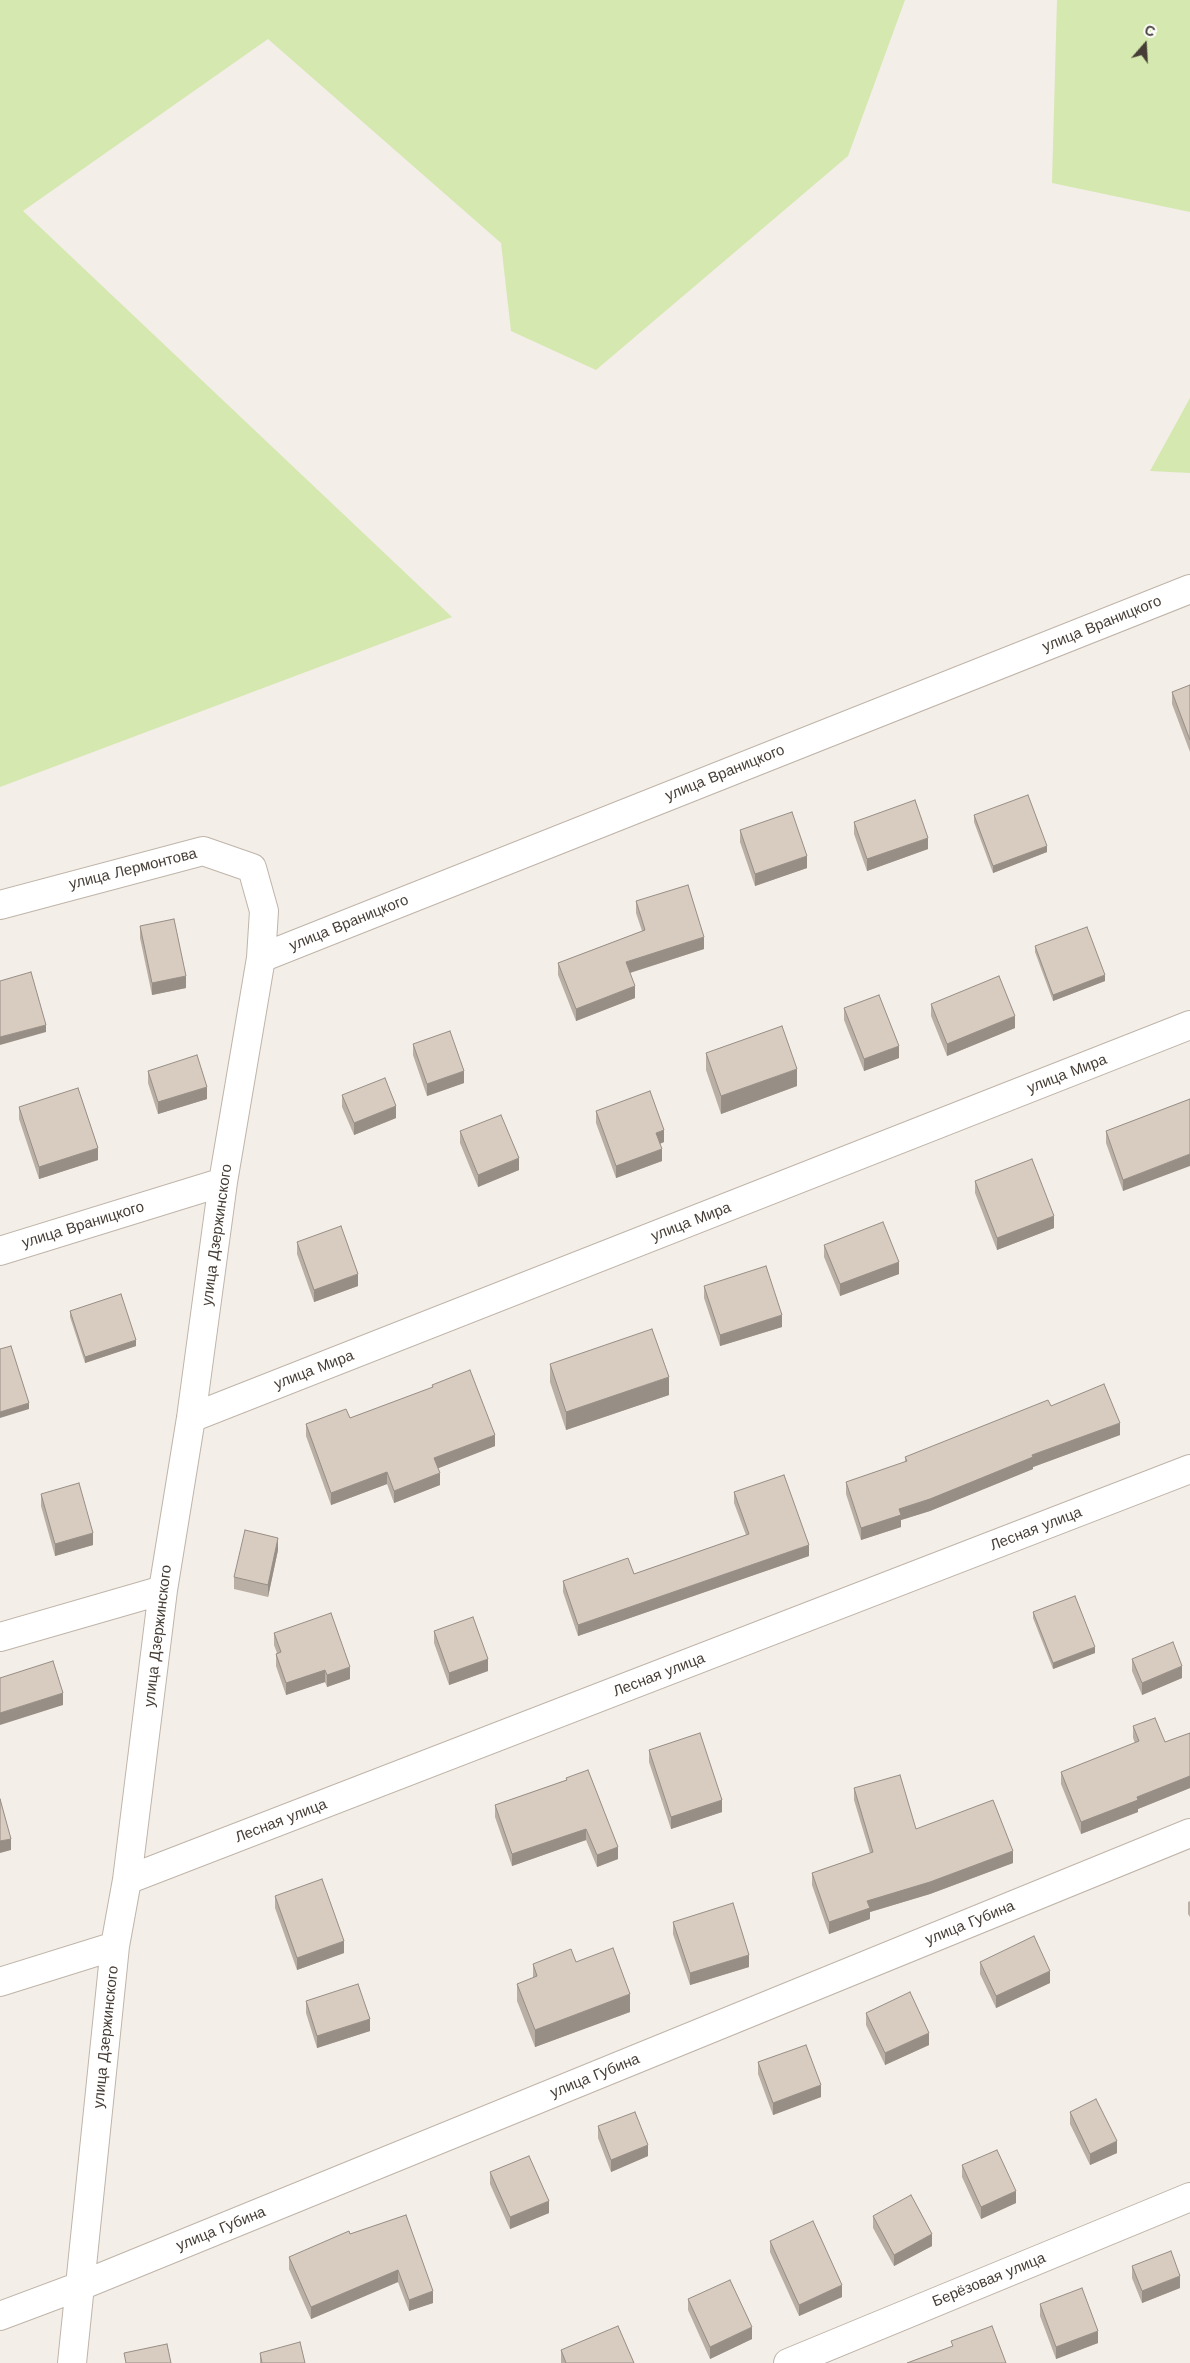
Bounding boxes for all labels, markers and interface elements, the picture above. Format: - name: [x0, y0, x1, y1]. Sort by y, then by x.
- north arrow: [1120, 20, 1170, 70]
- text: С: [1142, 22, 1157, 40]
- street label: улица Враницкого: [1040, 592, 1164, 656]
- street label: улица Враницкого: [663, 741, 787, 805]
- street label: улица Лермонтова: [67, 844, 199, 894]
- street label: улица Враницкого: [287, 891, 411, 955]
- street label: улица Мира: [1025, 1051, 1109, 1097]
- street label: улица Дзержинского: [198, 1163, 236, 1307]
- street label: улица Враницкого: [20, 1198, 146, 1252]
- street label: улица Мира: [649, 1199, 733, 1245]
- street label: улица Мира: [272, 1347, 356, 1393]
- street label: Лесная улица: [988, 1503, 1084, 1555]
- street label: улица Дзержинского: [140, 1564, 176, 1708]
- street label: Лесная улица: [611, 1649, 707, 1701]
- street label: Лесная улица: [233, 1795, 329, 1847]
- street label: улица Губина: [923, 1897, 1017, 1949]
- street label: улица Дзержинского: [90, 1965, 122, 2109]
- street label: улица Губина: [548, 2050, 642, 2102]
- street label: улица Губина: [174, 2203, 268, 2255]
- street label: Берёзовая улица: [930, 2249, 1048, 2311]

